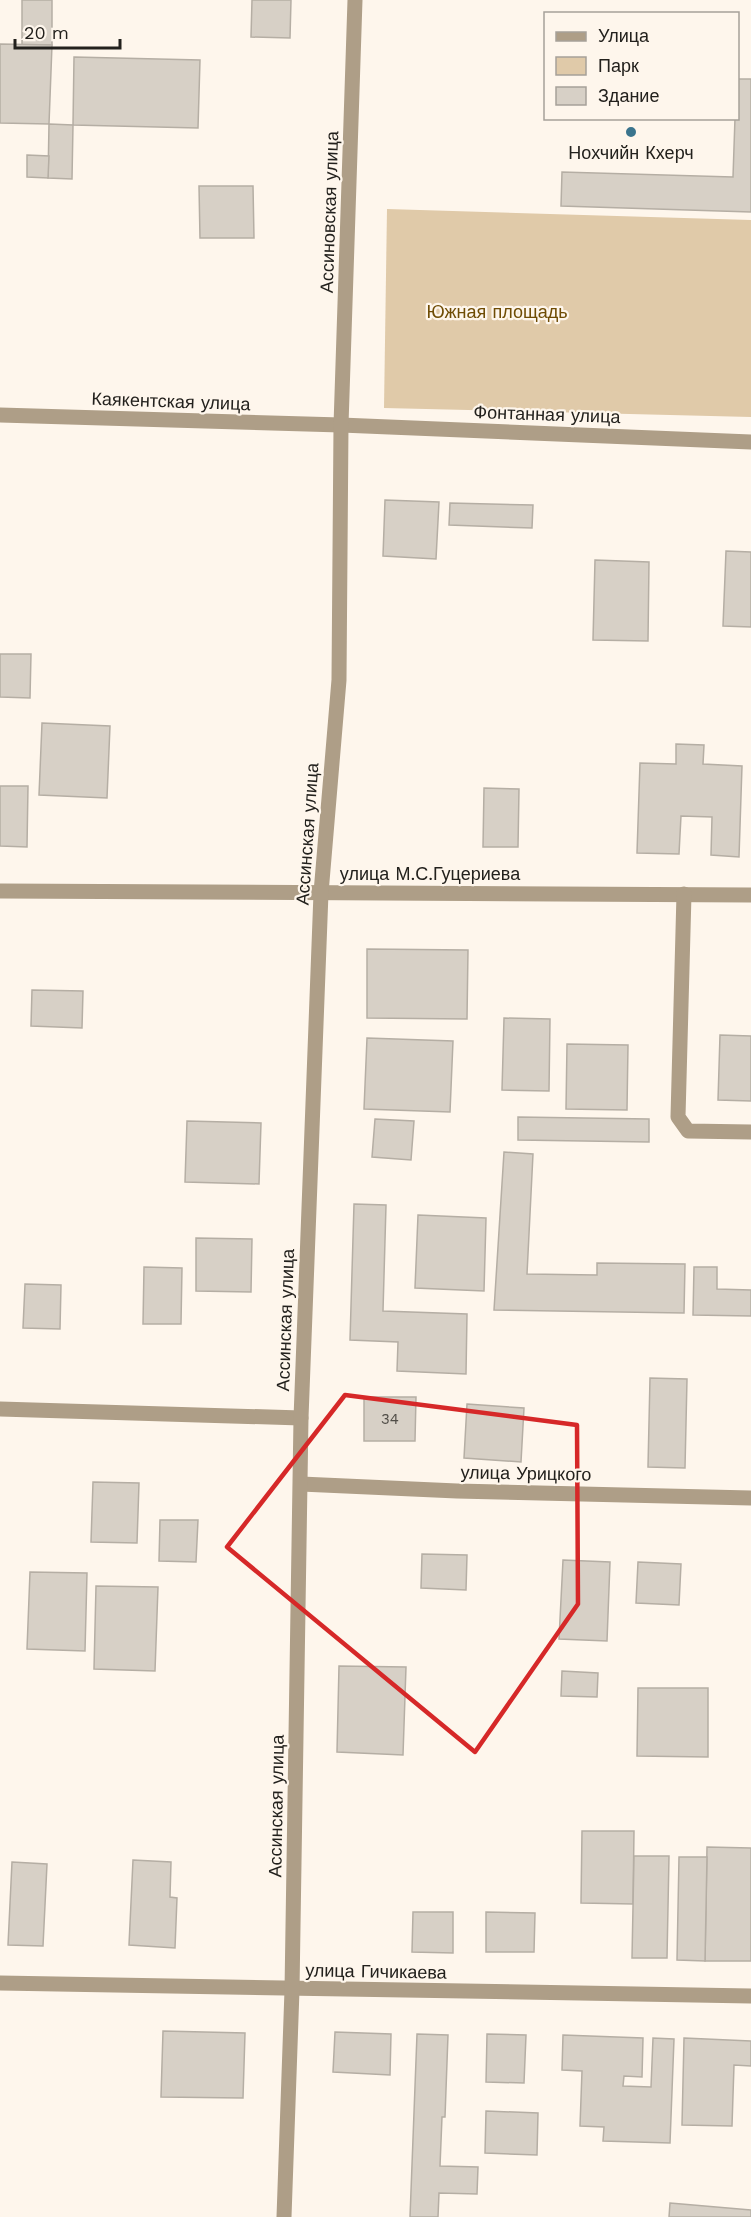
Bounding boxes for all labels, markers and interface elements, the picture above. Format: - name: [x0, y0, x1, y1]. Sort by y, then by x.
- scale bar: [15, 12, 120, 50]
- legend: [544, 12, 739, 120]
- text: 20 m: [24, 22, 69, 43]
- text: Улица: [598, 25, 650, 46]
- text: Парк: [598, 55, 639, 76]
- text: Здание: [598, 85, 659, 106]
- marker: Нохчийн Кхерч: [624, 125, 638, 139]
- street label: Ассиновская улица: [316, 130, 342, 293]
- place label: Нохчийн Кхерч: [568, 142, 694, 163]
- park label: Южная площадь: [426, 301, 568, 322]
- street label: Каякентская улица: [91, 388, 252, 414]
- street label: Фонтанная улица: [473, 401, 622, 427]
- street label: Ассинская улица: [292, 761, 323, 906]
- street label: улица М.С.Гуцериева: [340, 863, 521, 884]
- street label: Ассинская улица: [272, 1247, 298, 1392]
- house number: 34: [381, 1410, 399, 1428]
- street label: улица Урицкого: [460, 1461, 592, 1485]
- street label: Ассинская улица: [264, 1734, 288, 1878]
- street label: улица Гичикаева: [305, 1959, 448, 1983]

